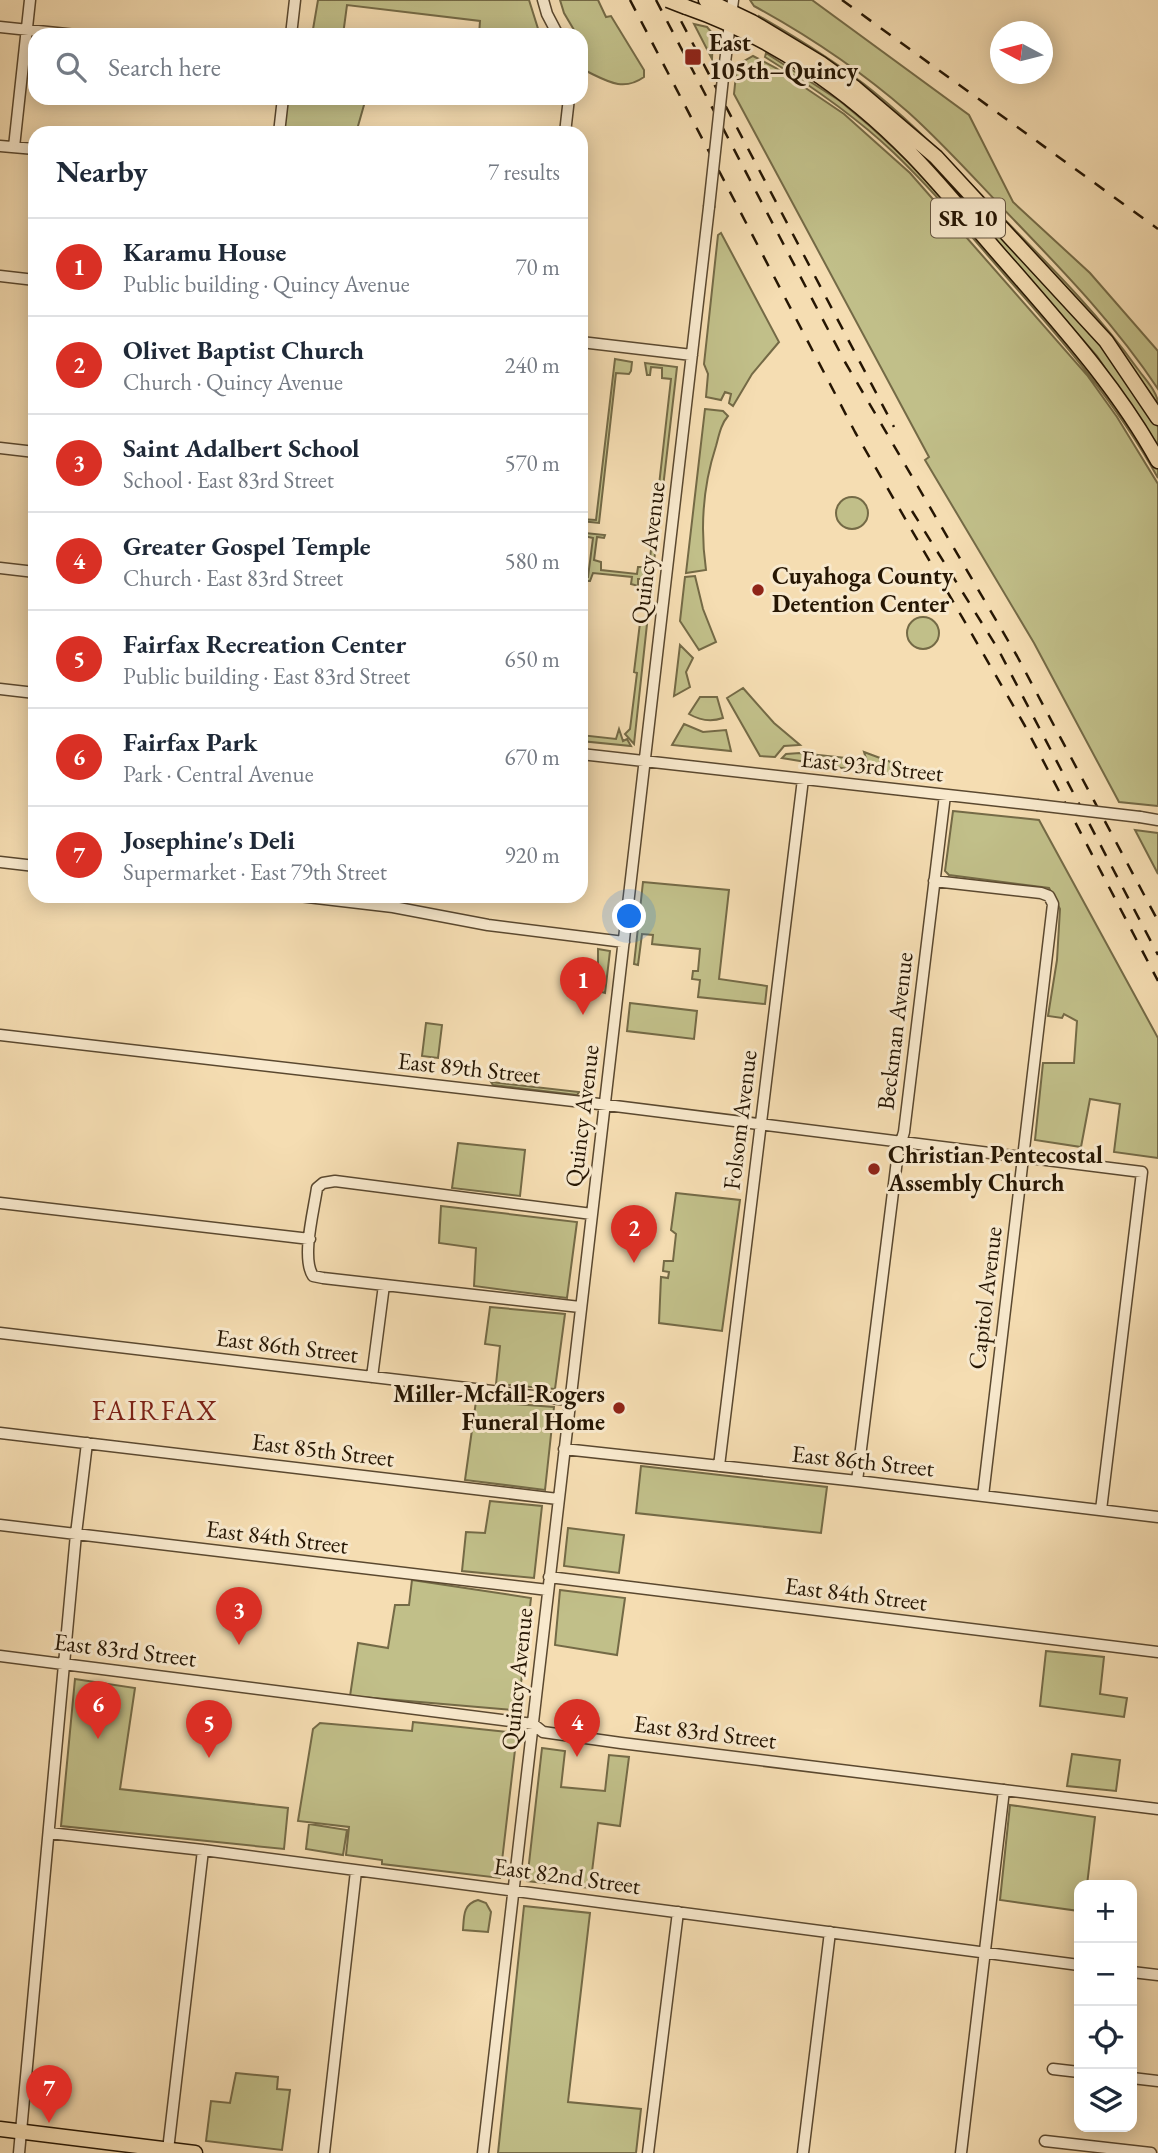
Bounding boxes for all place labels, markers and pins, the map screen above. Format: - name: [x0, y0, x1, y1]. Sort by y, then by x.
- place label: East 105th–Quincy: [709, 27, 859, 87]
- marker: East 105th–Quincy: [683, 47, 703, 67]
- place label: Cuyahoga County Detention Center: [772, 560, 954, 619]
- marker: Cuyahoga County Detention Center: [750, 582, 766, 598]
- pin: 1: [560, 957, 606, 1015]
- place label: Christian Pentecostal Assembly Church: [887, 1139, 1103, 1199]
- marker: Christian Pentecostal Assembly Church: [866, 1161, 882, 1177]
- pin: 2: [611, 1205, 657, 1263]
- place label: Miller-Mcfall-Rogers Funeral Home: [393, 1378, 605, 1437]
- marker: Miller-Mcfall-Rogers Funeral Home: [611, 1400, 627, 1416]
- pin: 3: [216, 1587, 262, 1645]
- pin: 6: [75, 1681, 121, 1739]
- pin: 4: [554, 1699, 600, 1757]
- pin: 5: [186, 1700, 232, 1758]
- pin: 7: [26, 2065, 72, 2123]

